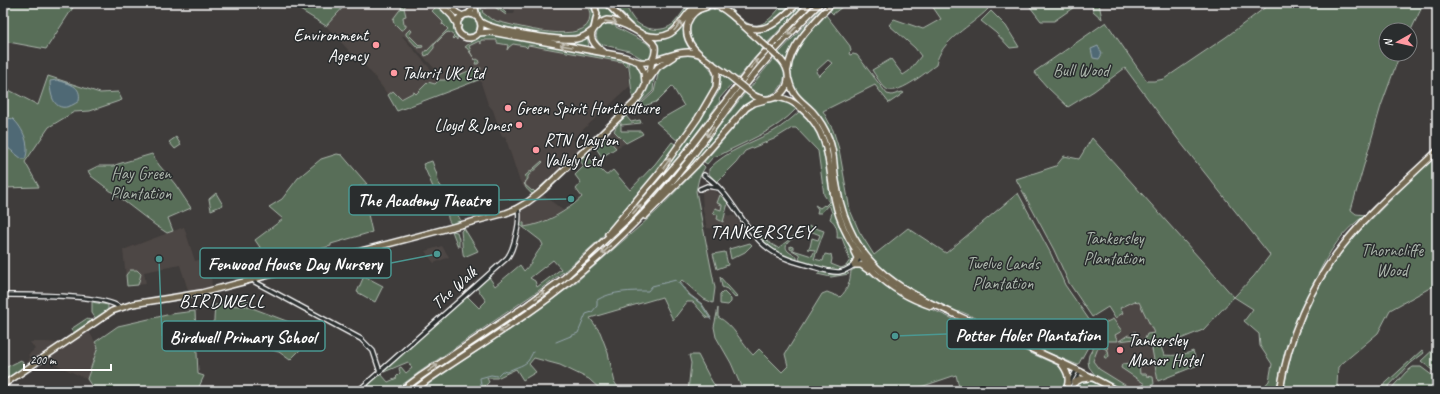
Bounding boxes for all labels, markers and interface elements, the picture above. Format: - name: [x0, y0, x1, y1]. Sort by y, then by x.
- one-way arrow: [605, 18, 618, 26]
- one-way arrow: [673, 21, 682, 31]
- north arrow: [1378, 22, 1418, 62]
- place label: Environment Agency: [294, 25, 370, 66]
- one-way arrow: [788, 26, 797, 36]
- text: N: [1380, 37, 1396, 48]
- marker: Environment Agency: [371, 40, 381, 50]
- one-way arrow: [560, 41, 573, 49]
- one-way arrow: [749, 59, 758, 70]
- park label: Bull Wood: [1053, 60, 1111, 81]
- place label: Talurit UK Ltd: [402, 63, 488, 84]
- marker: Talurit UK Ltd: [389, 68, 399, 78]
- place label: Green Spirit Horticulture: [516, 98, 661, 119]
- marker: Green Spirit Horticulture: [503, 103, 513, 113]
- place label: Lloyd & Jones: [434, 115, 512, 136]
- marker: Lloyd & Jones: [514, 120, 524, 130]
- one-way arrow: [706, 126, 715, 137]
- place label: RTN Clayton Vallely Ltd: [544, 130, 619, 171]
- marker: RTN Clayton Vallely Ltd: [531, 145, 541, 155]
- one-way arrow: [663, 158, 671, 169]
- park label: Hay Green Plantation: [111, 163, 172, 204]
- callout: The Academy Theatre: [349, 185, 499, 215]
- text: The Academy Theatre: [358, 189, 492, 211]
- one-way arrow: [632, 205, 641, 215]
- district label: TANKERSLEY: [710, 220, 817, 244]
- park label: Tankersley Plantation: [1084, 228, 1145, 269]
- park label: Thorncliffe Wood: [1361, 240, 1424, 281]
- one-way arrow: [601, 245, 611, 255]
- callout: Fenwood House Day Nursery: [200, 248, 391, 278]
- text: Fenwood House Day Nursery: [208, 253, 384, 275]
- park label: Twelve Lands Plantation: [967, 253, 1042, 294]
- street label: The Walk: [427, 261, 482, 314]
- district label: BIRDWELL: [179, 289, 265, 313]
- one-way arrow: [535, 291, 546, 299]
- callout: Potter Holes Plantation: [947, 319, 1108, 349]
- callout: Birdwell Primary School: [162, 321, 325, 351]
- text: Potter Holes Plantation: [956, 324, 1101, 346]
- one-way arrow: [498, 325, 509, 334]
- text: Birdwell Primary School: [170, 326, 320, 348]
- place label: Tankersley Manor Hotel: [1128, 330, 1204, 371]
- marker: Tankersley Manor Hotel: [1115, 345, 1125, 355]
- scale bar: [24, 346, 111, 372]
- text: 200 m: [30, 352, 57, 368]
- one-way arrow: [427, 364, 438, 372]

